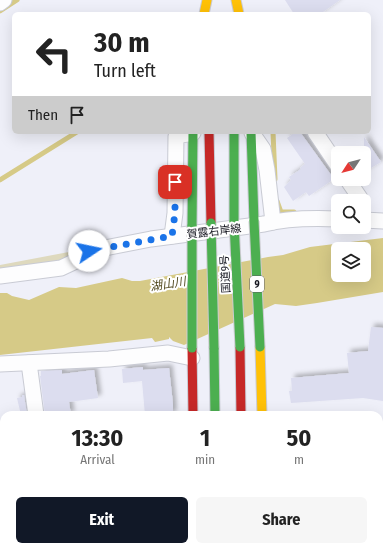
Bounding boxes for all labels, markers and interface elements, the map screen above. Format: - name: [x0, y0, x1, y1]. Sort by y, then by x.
- text: 30 m: [94, 26, 150, 59]
- icon: left: [28, 28, 80, 80]
- text: Turn left: [94, 60, 156, 82]
- icon: arrive: [66, 104, 88, 126]
- text: Then: [28, 106, 58, 124]
- north arrow: [331, 146, 371, 186]
- map controls: [331, 146, 371, 282]
- pin: [158, 165, 192, 199]
- icon: arrive: [164, 171, 186, 193]
- button: search: [331, 194, 371, 234]
- street label: 賀露右岸線: [186, 222, 242, 241]
- position arrow: [68, 230, 110, 272]
- button: layers: [331, 242, 371, 282]
- street label: 国道9号: [218, 254, 233, 293]
- water label: 湖山川: [149, 274, 189, 294]
- road number: 9: [250, 276, 264, 292]
- text: 13:30: [72, 424, 123, 452]
- text: 1: [200, 424, 210, 452]
- text: 50: [287, 424, 311, 452]
- text: Arrival: [80, 452, 115, 467]
- text: min: [195, 452, 215, 467]
- text: m: [294, 452, 304, 467]
- button: Exit: [16, 497, 188, 543]
- button: Share: [196, 497, 367, 543]

